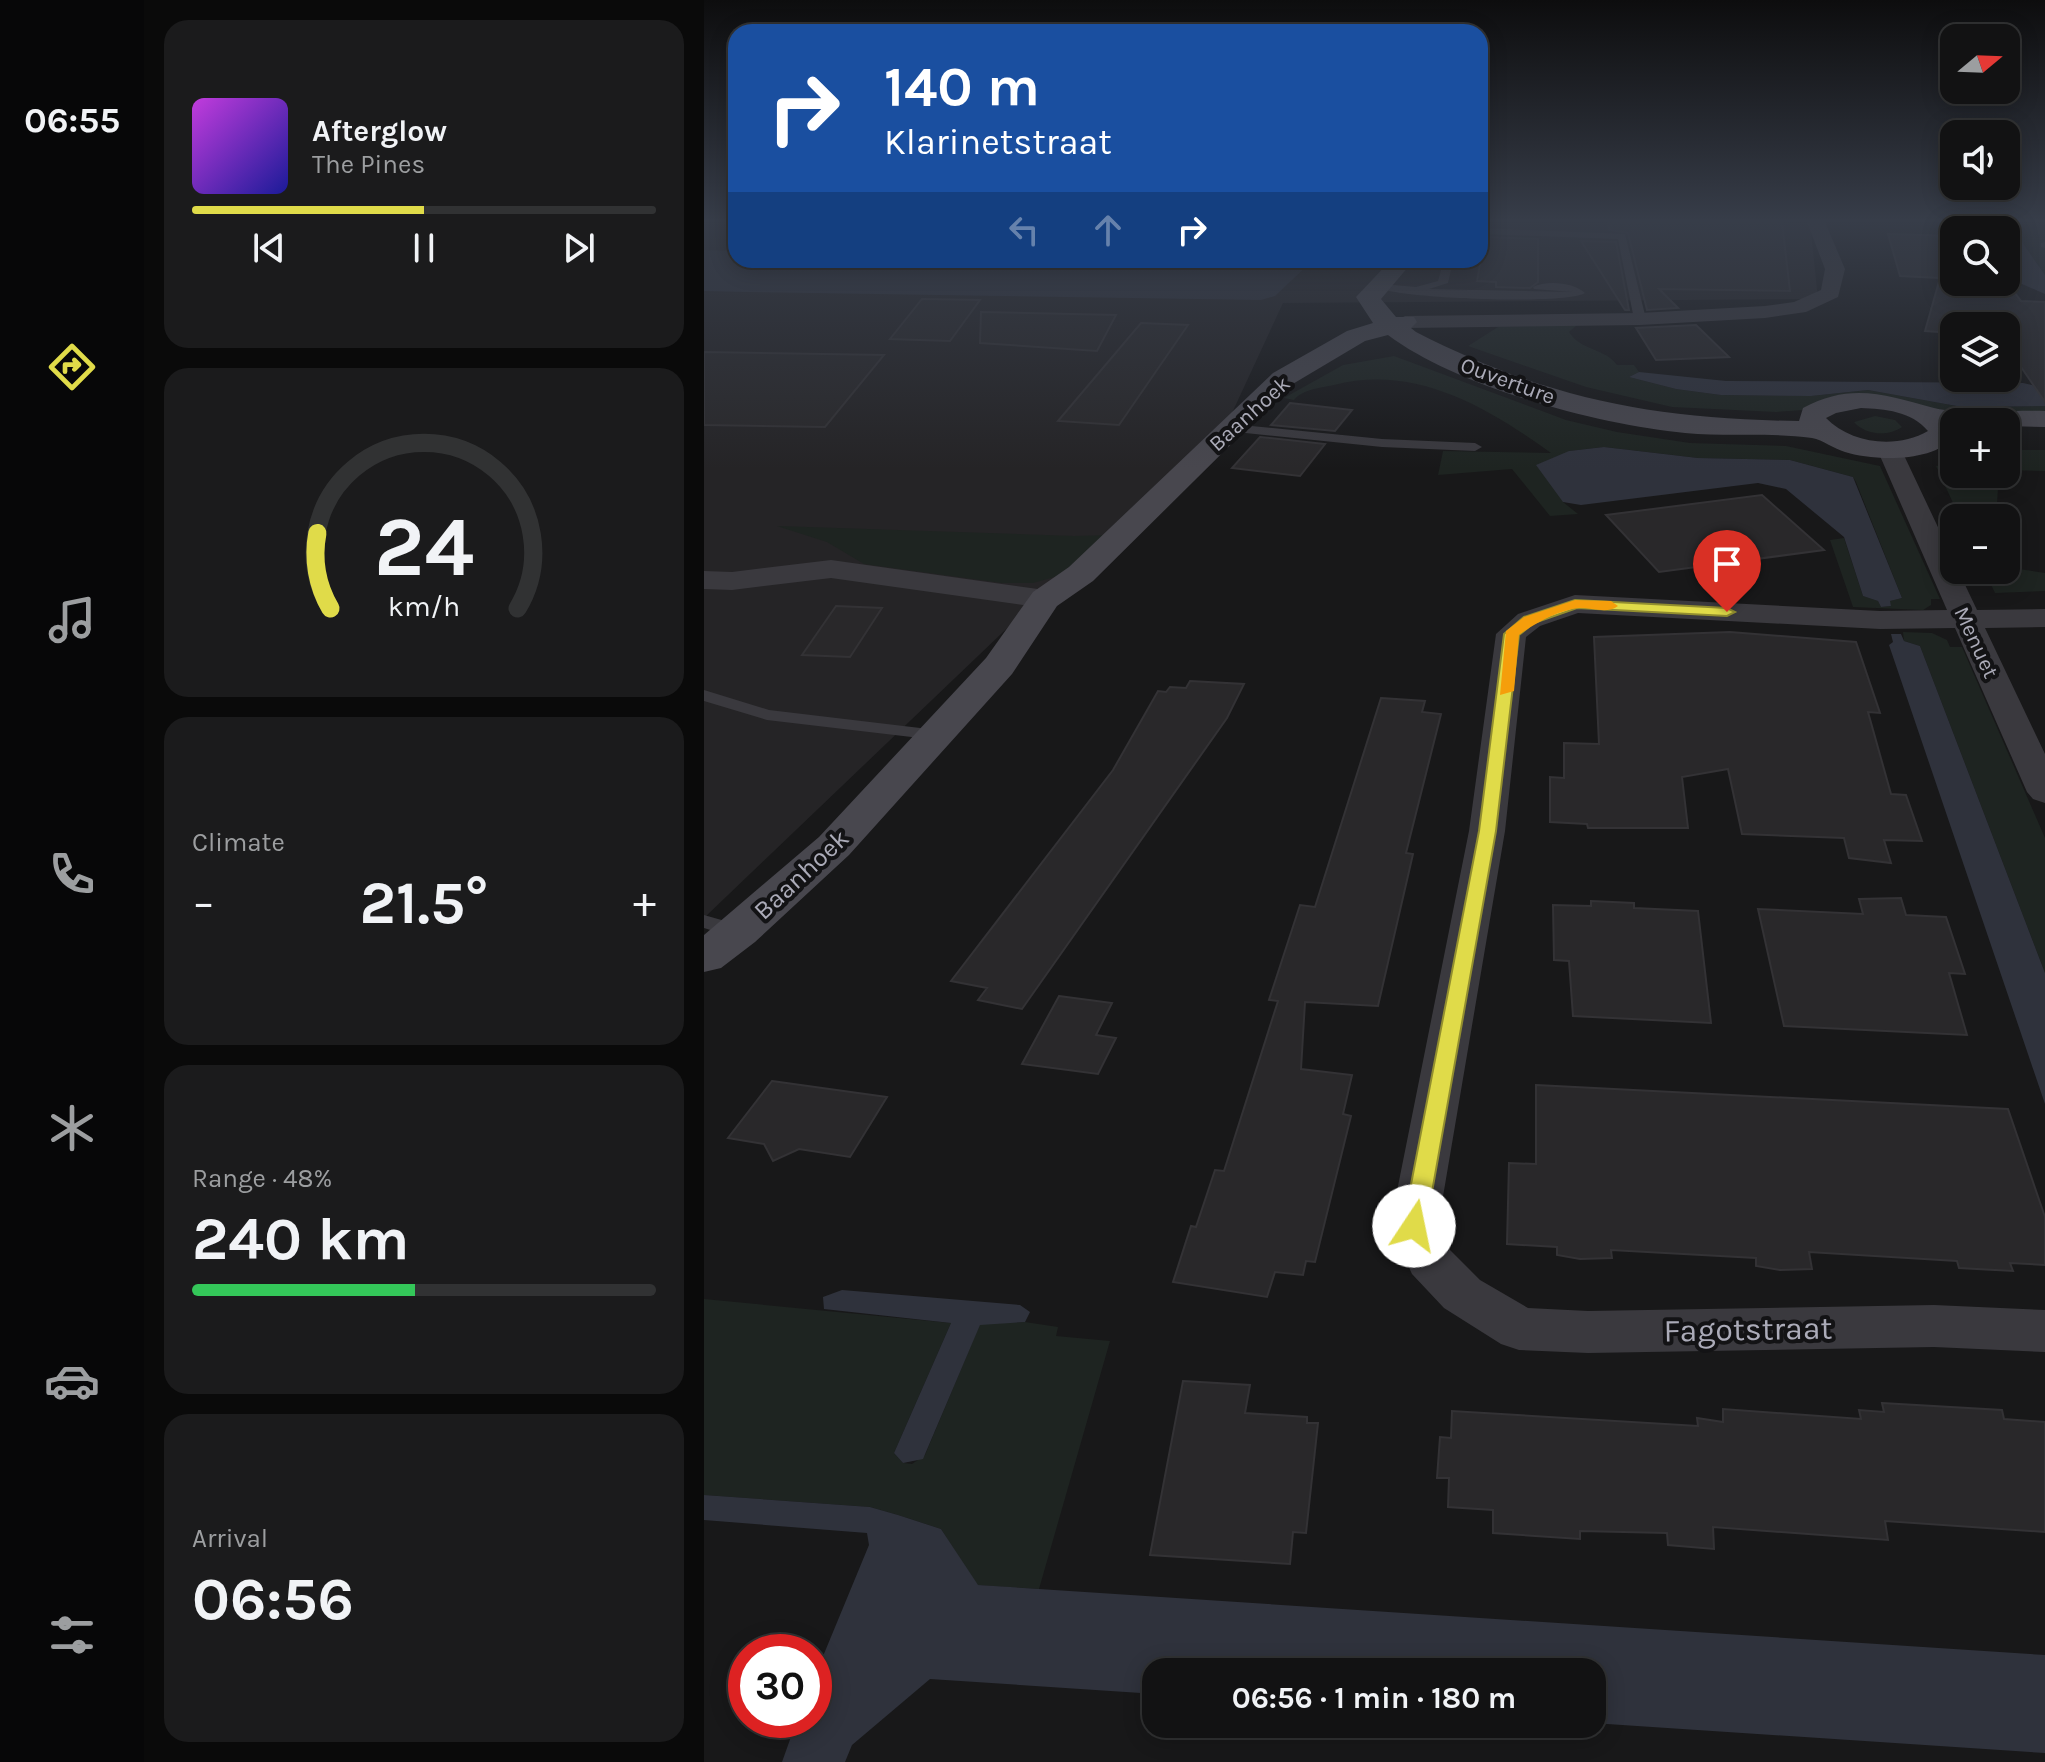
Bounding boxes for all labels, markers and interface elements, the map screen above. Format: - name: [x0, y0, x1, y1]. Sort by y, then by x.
- north arrow: [1940, 24, 2020, 104]
- map controls: [1940, 24, 2020, 584]
- text: 140 m: [884, 54, 1040, 119]
- icon: right: [752, 56, 856, 160]
- text: 06:55: [24, 99, 120, 141]
- text: Afterglow: [312, 113, 447, 149]
- button: sound: [1940, 120, 2020, 200]
- text: Klarinetstraat: [884, 121, 1112, 163]
- text: The Pines: [312, 149, 425, 180]
- icon: left: [1002, 208, 1046, 252]
- icon: ahead: [1086, 208, 1130, 252]
- icon: right: [1170, 208, 1214, 252]
- button: search: [1940, 216, 2020, 296]
- icon: previous: [247, 226, 291, 270]
- icon: pause: [402, 226, 446, 270]
- icon: next: [557, 226, 601, 270]
- button: layers: [1940, 312, 2020, 392]
- icon: directions: [44, 339, 100, 395]
- street label: Ouverture: [1457, 352, 1558, 410]
- street label: Baanhoek: [1204, 371, 1296, 457]
- button: +: [1940, 408, 2020, 488]
- text: 24: [374, 498, 474, 595]
- button: −: [1940, 504, 2020, 584]
- pin: [1693, 530, 1761, 612]
- icon: arrive: [1705, 542, 1749, 586]
- text: km/h: [388, 590, 460, 623]
- icon: music: [44, 592, 100, 648]
- street label: Menuet: [1948, 602, 2004, 682]
- street label: Baanhoek: [747, 823, 855, 926]
- text: Climate: [192, 827, 285, 858]
- icon: phone: [44, 846, 100, 902]
- text: 21.5°: [360, 868, 488, 938]
- text: −: [192, 877, 215, 928]
- text: +: [633, 877, 656, 928]
- icon: climate: [44, 1100, 100, 1156]
- text: Range · 48%: [192, 1163, 332, 1194]
- position arrow: [1372, 1184, 1456, 1268]
- text: 240 km: [192, 1204, 410, 1274]
- street label: Fagotstraat: [1663, 1310, 1833, 1349]
- icon: car: [44, 1353, 100, 1409]
- text: Arrival: [192, 1523, 268, 1554]
- text: 06:56: [192, 1564, 354, 1634]
- icon: filters: [44, 1607, 100, 1663]
- speed limit sign: 30: [728, 1634, 832, 1738]
- text: 06:56 · 1 min · 180 m: [1232, 1680, 1516, 1716]

